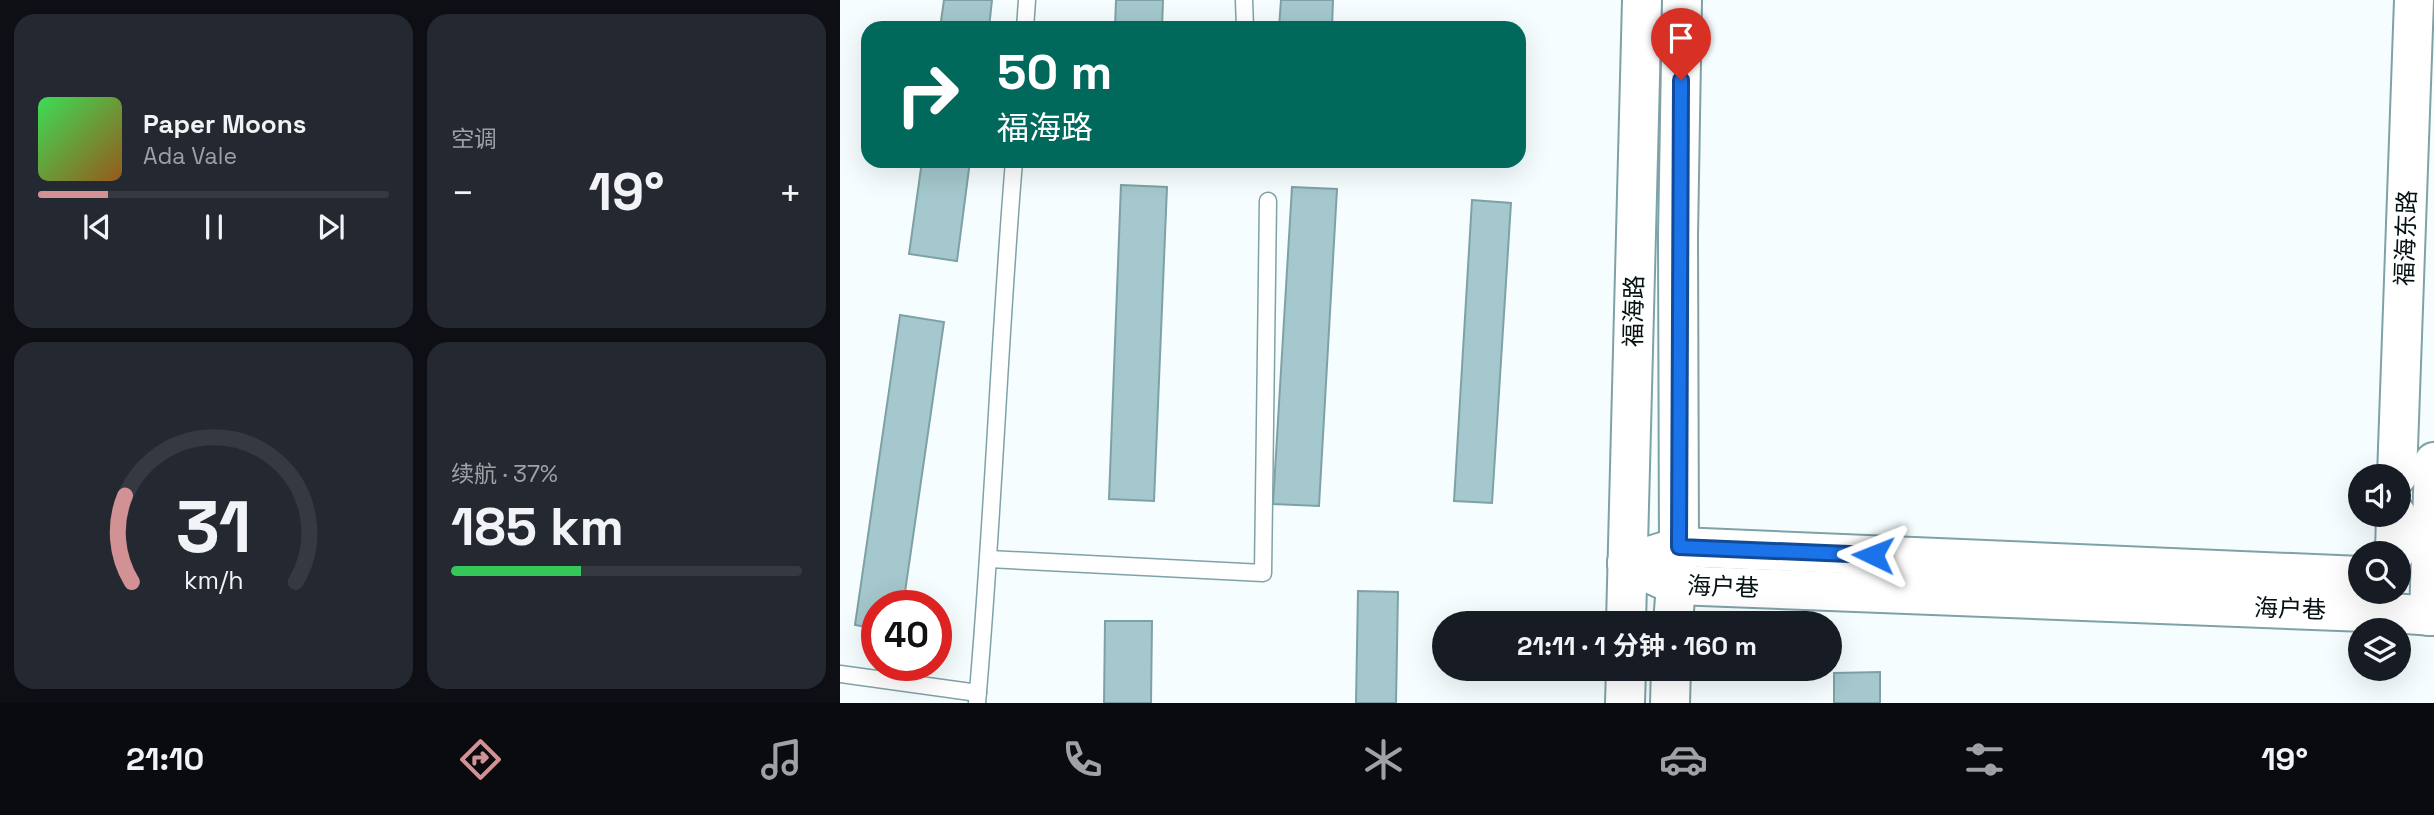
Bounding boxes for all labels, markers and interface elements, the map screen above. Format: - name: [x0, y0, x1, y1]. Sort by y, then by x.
- pin: [1651, 8, 1711, 80]
- icon: arrive: [1662, 19, 1700, 57]
- text: 50 m: [997, 41, 1112, 103]
- icon: right: [882, 49, 973, 140]
- text: Paper Moons: [143, 107, 306, 141]
- text: 福海路: [997, 108, 1093, 148]
- text: 空调: [451, 124, 497, 154]
- text: Ada Vale: [143, 141, 237, 171]
- text: 19°: [588, 159, 665, 225]
- text: −: [451, 169, 475, 217]
- text: +: [778, 169, 802, 217]
- street label: 福海东路: [2388, 189, 2423, 286]
- icon: previous: [78, 208, 116, 246]
- icon: pause: [195, 208, 233, 246]
- icon: next: [312, 208, 350, 246]
- street label: 福海路: [1617, 275, 1650, 347]
- text: 续航 · 37%: [451, 459, 558, 489]
- map controls: [2348, 464, 2411, 681]
- button: sound: [2348, 464, 2411, 527]
- text: 31: [176, 480, 251, 573]
- text: 185 km: [451, 494, 624, 560]
- position arrow: [1836, 518, 1910, 592]
- button: search: [2348, 541, 2411, 604]
- text: km/h: [184, 563, 243, 595]
- street label: 海户巷: [1686, 570, 1760, 603]
- speed limit sign: 40: [861, 590, 952, 681]
- street label: 海户巷: [2253, 592, 2327, 625]
- button: layers: [2348, 618, 2411, 681]
- text: 21:11 · 1 分钟 · 160 m: [1517, 629, 1757, 663]
- icon: directions: [456, 735, 505, 784]
- icon: music: [757, 735, 806, 784]
- icon: phone: [1058, 735, 1107, 784]
- icon: climate: [1359, 735, 1408, 784]
- icon: car: [1659, 735, 1708, 784]
- icon: filters: [1960, 735, 2009, 784]
- text: 21:10: [126, 739, 204, 779]
- text: 19°: [2261, 739, 2308, 779]

